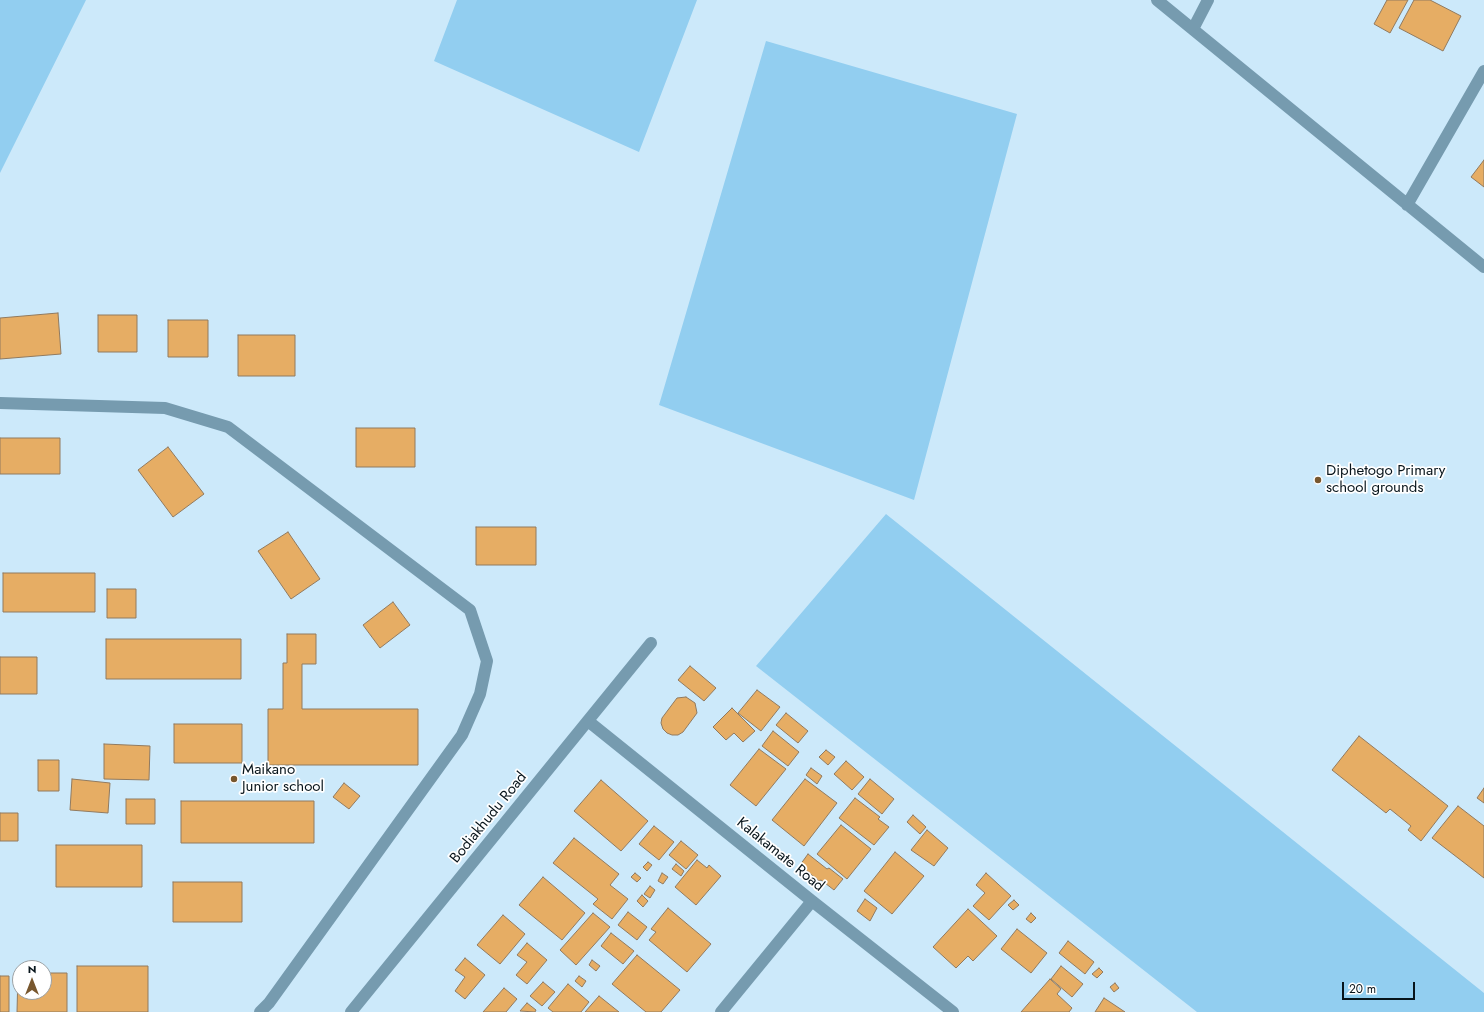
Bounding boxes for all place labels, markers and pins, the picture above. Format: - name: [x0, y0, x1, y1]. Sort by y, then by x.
- place label: Diphetogo Primary school grounds: [1326, 462, 1445, 497]
- marker: Diphetogo Primary school grounds: [1313, 475, 1323, 485]
- place label: Maikano Junior school: [242, 761, 324, 796]
- marker: Maikano Junior school: [229, 774, 239, 784]

